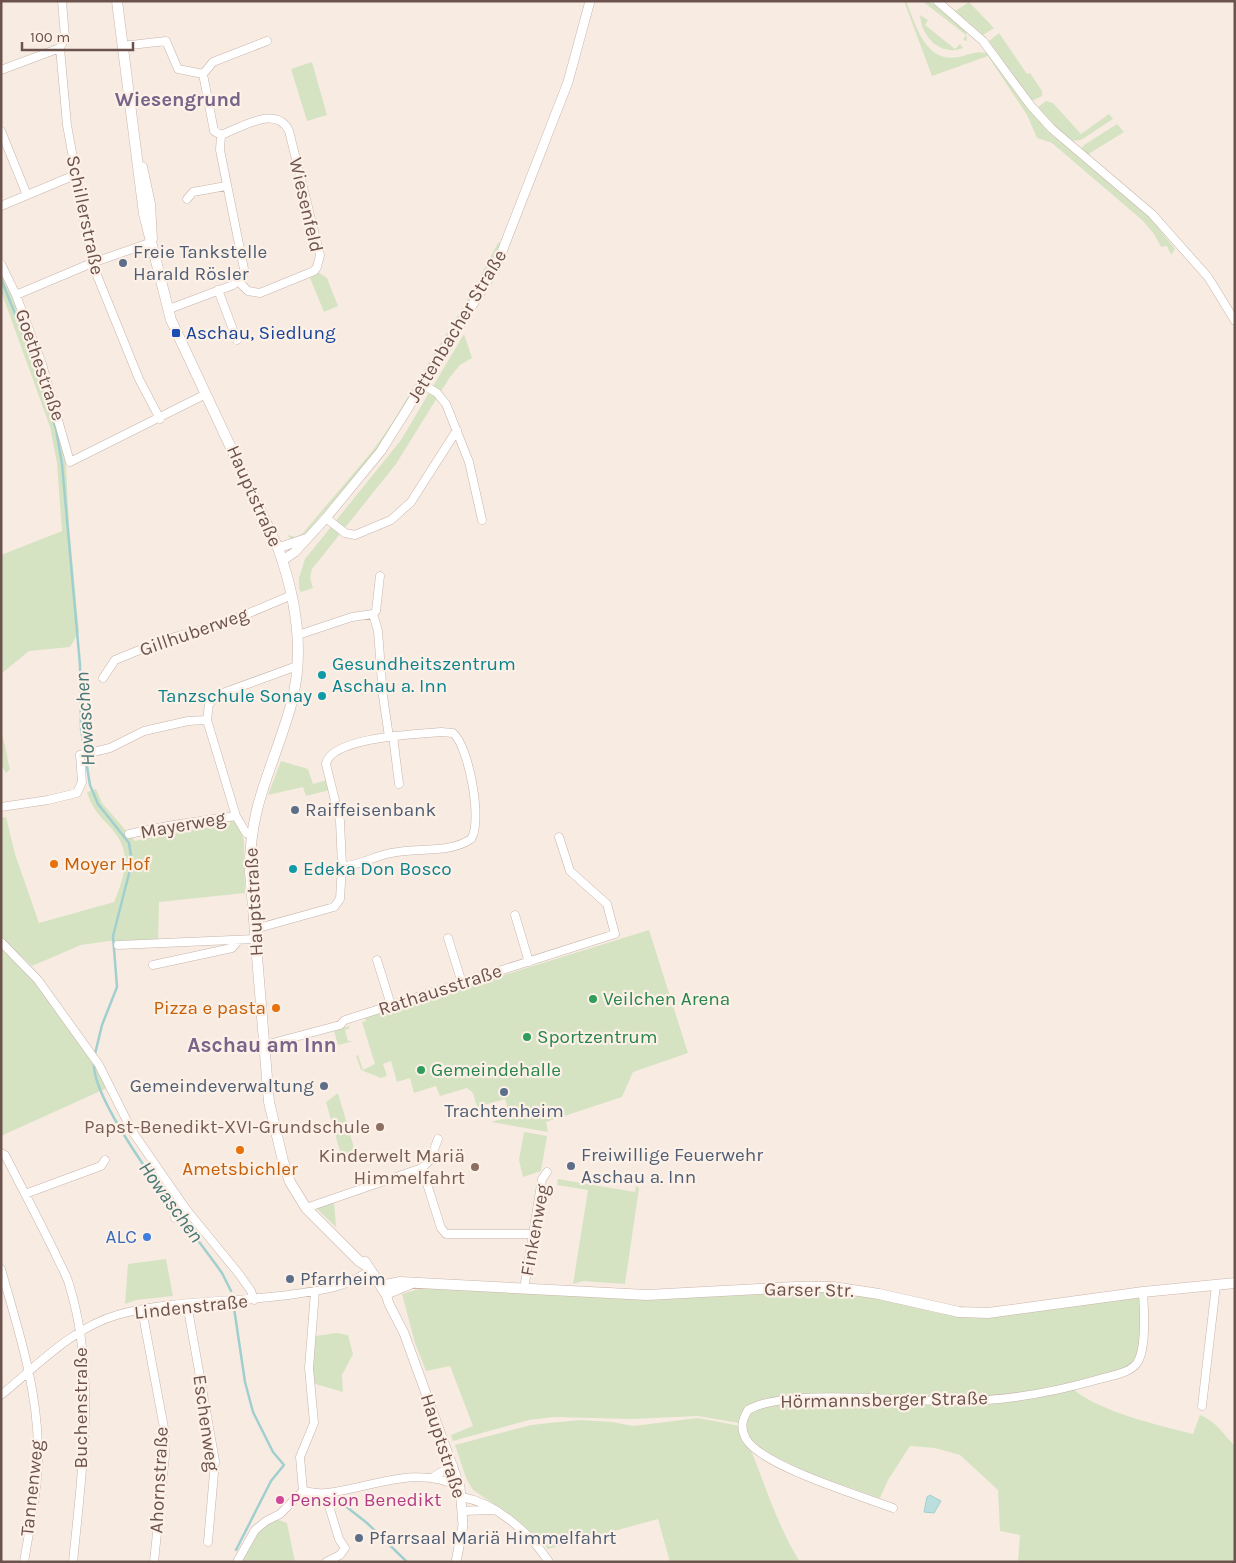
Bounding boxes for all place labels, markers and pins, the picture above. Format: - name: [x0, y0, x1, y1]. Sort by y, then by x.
- place label: Freie Tankstelle Harald Rösler: [133, 241, 267, 285]
- marker: Freie Tankstelle Harald Rösler: [117, 257, 129, 269]
- place label: Aschau, Siedlung: [186, 322, 336, 344]
- marker: Aschau, Siedlung: [170, 327, 182, 339]
- place label: Gesundheitszentrum Aschau a. Inn: [332, 653, 516, 697]
- marker: Gesundheitszentrum Aschau a. Inn: [316, 669, 328, 681]
- place label: Tanzschule Sonay: [158, 685, 312, 707]
- marker: Tanzschule Sonay: [316, 690, 328, 702]
- place label: Raiffeisenbank: [305, 799, 437, 821]
- marker: Raiffeisenbank: [289, 804, 301, 816]
- place label: Moyer Hof: [64, 853, 151, 875]
- marker: Moyer Hof: [48, 858, 60, 870]
- place label: Edeka Don Bosco: [303, 858, 452, 880]
- marker: Edeka Don Bosco: [287, 863, 299, 875]
- place label: Veilchen Arena: [603, 988, 730, 1010]
- marker: Veilchen Arena: [587, 993, 599, 1005]
- place label: Pizza e pasta: [153, 997, 266, 1019]
- marker: Pizza e pasta: [270, 1002, 282, 1014]
- place label: Sportzentrum: [537, 1026, 658, 1048]
- marker: Sportzentrum: [521, 1031, 533, 1043]
- place label: Gemeindehalle: [431, 1059, 561, 1081]
- marker: Gemeindehalle: [415, 1064, 427, 1076]
- place label: Gemeindeverwaltung: [130, 1075, 314, 1097]
- marker: Gemeindeverwaltung: [318, 1080, 330, 1092]
- marker: Trachtenheim: [498, 1086, 510, 1098]
- place label: Trachtenheim: [444, 1100, 564, 1122]
- place label: Papst-Benedikt-XVI-Grundschule: [84, 1116, 370, 1138]
- marker: Papst-Benedikt-XVI-Grundschule: [374, 1121, 386, 1133]
- marker: Ametsbichler: [234, 1144, 246, 1156]
- place label: Freiwillige Feuerwehr Aschau a. Inn: [581, 1144, 763, 1188]
- place label: Kinderwelt Mariä Himmelfahrt: [318, 1145, 465, 1189]
- place label: Ametsbichler: [182, 1158, 298, 1180]
- marker: Freiwillige Feuerwehr Aschau a. Inn: [565, 1160, 577, 1172]
- marker: Kinderwelt Mariä Himmelfahrt: [469, 1161, 481, 1173]
- place label: ALC: [106, 1226, 137, 1248]
- marker: ALC: [141, 1231, 153, 1243]
- place label: Pfarrheim: [300, 1268, 386, 1290]
- marker: Pfarrheim: [284, 1273, 296, 1285]
- place label: Pension Benedikt: [290, 1489, 441, 1511]
- marker: Pension Benedikt: [274, 1494, 286, 1506]
- place label: Pfarrsaal Mariä Himmelfahrt: [369, 1527, 616, 1549]
- marker: Pfarrsaal Mariä Himmelfahrt: [353, 1532, 365, 1544]

